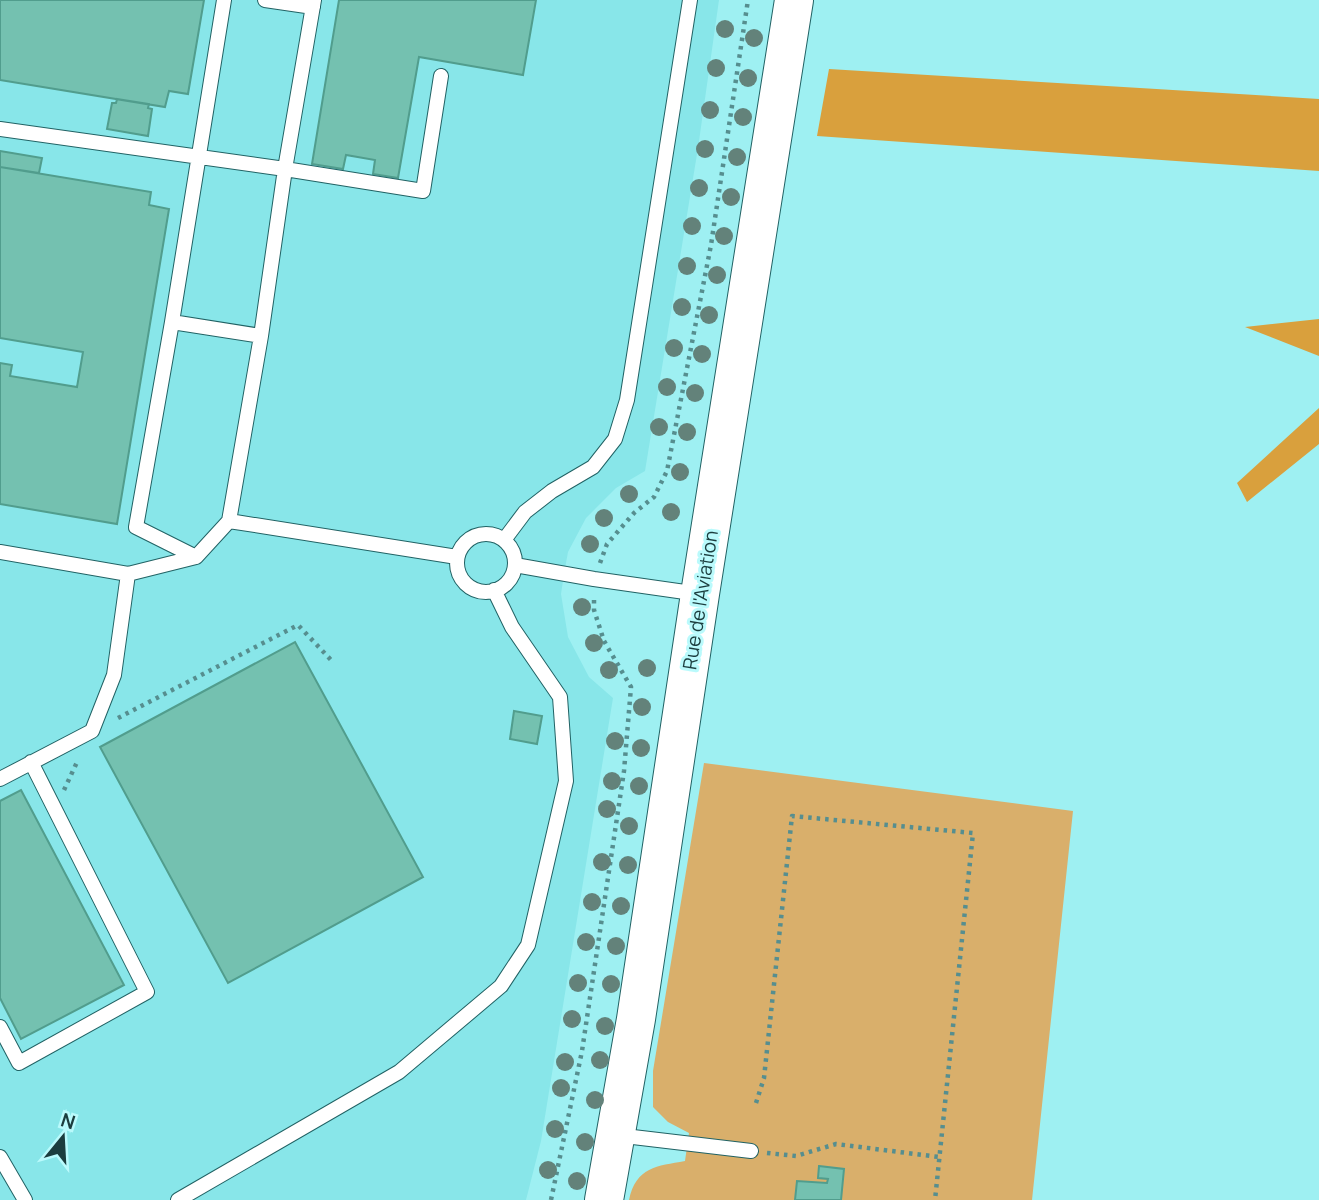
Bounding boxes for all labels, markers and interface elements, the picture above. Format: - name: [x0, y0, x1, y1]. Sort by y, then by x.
- street label: Rue de l'Aviation: [676, 529, 724, 671]
- north arrow: [28, 1102, 98, 1172]
- text: N: [58, 1106, 79, 1135]

